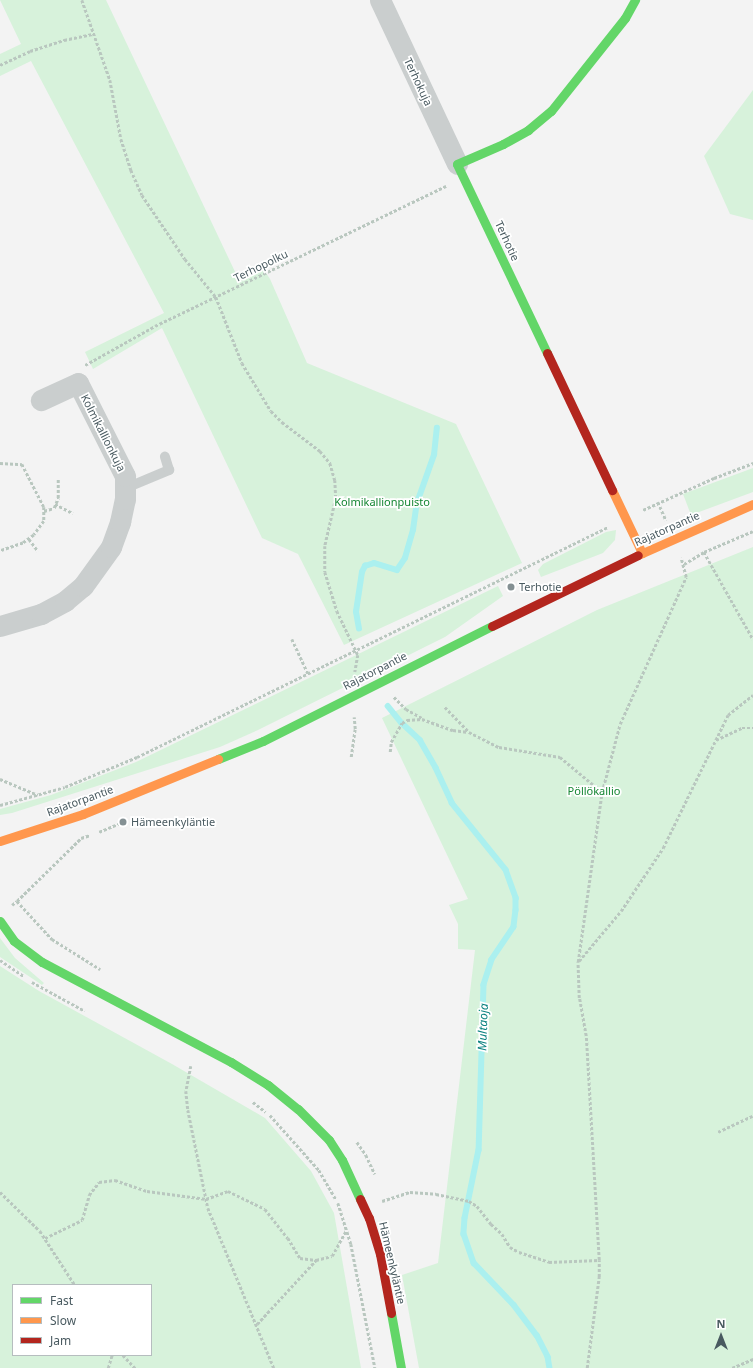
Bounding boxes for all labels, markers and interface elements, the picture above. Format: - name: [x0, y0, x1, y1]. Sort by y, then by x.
- street label: Terhokuja: [401, 56, 435, 108]
- street label: Terhotie: [492, 219, 522, 263]
- street label: Terhopolku: [232, 247, 290, 285]
- street label: Kolmikallionkuja: [78, 392, 128, 474]
- park label: Kolmikallionpuisto: [334, 495, 430, 509]
- street label: Rajatorpantie: [632, 509, 702, 549]
- place label: Terhotie: [519, 580, 562, 594]
- marker: Terhotie: [506, 582, 516, 592]
- street label: Rajatorpantie: [341, 649, 409, 693]
- street label: Rajatorpantie: [45, 783, 115, 819]
- park label: Pöllökallio: [568, 784, 620, 798]
- place label: Hämeenkyläntie: [131, 815, 215, 829]
- marker: Hämeenkyläntie: [118, 817, 128, 827]
- water label: Multaoja: [475, 1003, 491, 1051]
- street label: Hämeenkyläntie: [376, 1221, 408, 1305]
- legend: [12, 1284, 152, 1356]
- text: Fast: [50, 1292, 73, 1309]
- text: Slow: [50, 1312, 76, 1329]
- north arrow: [701, 1316, 741, 1356]
- text: N: [717, 1316, 725, 1331]
- text: Jam: [50, 1332, 71, 1349]

